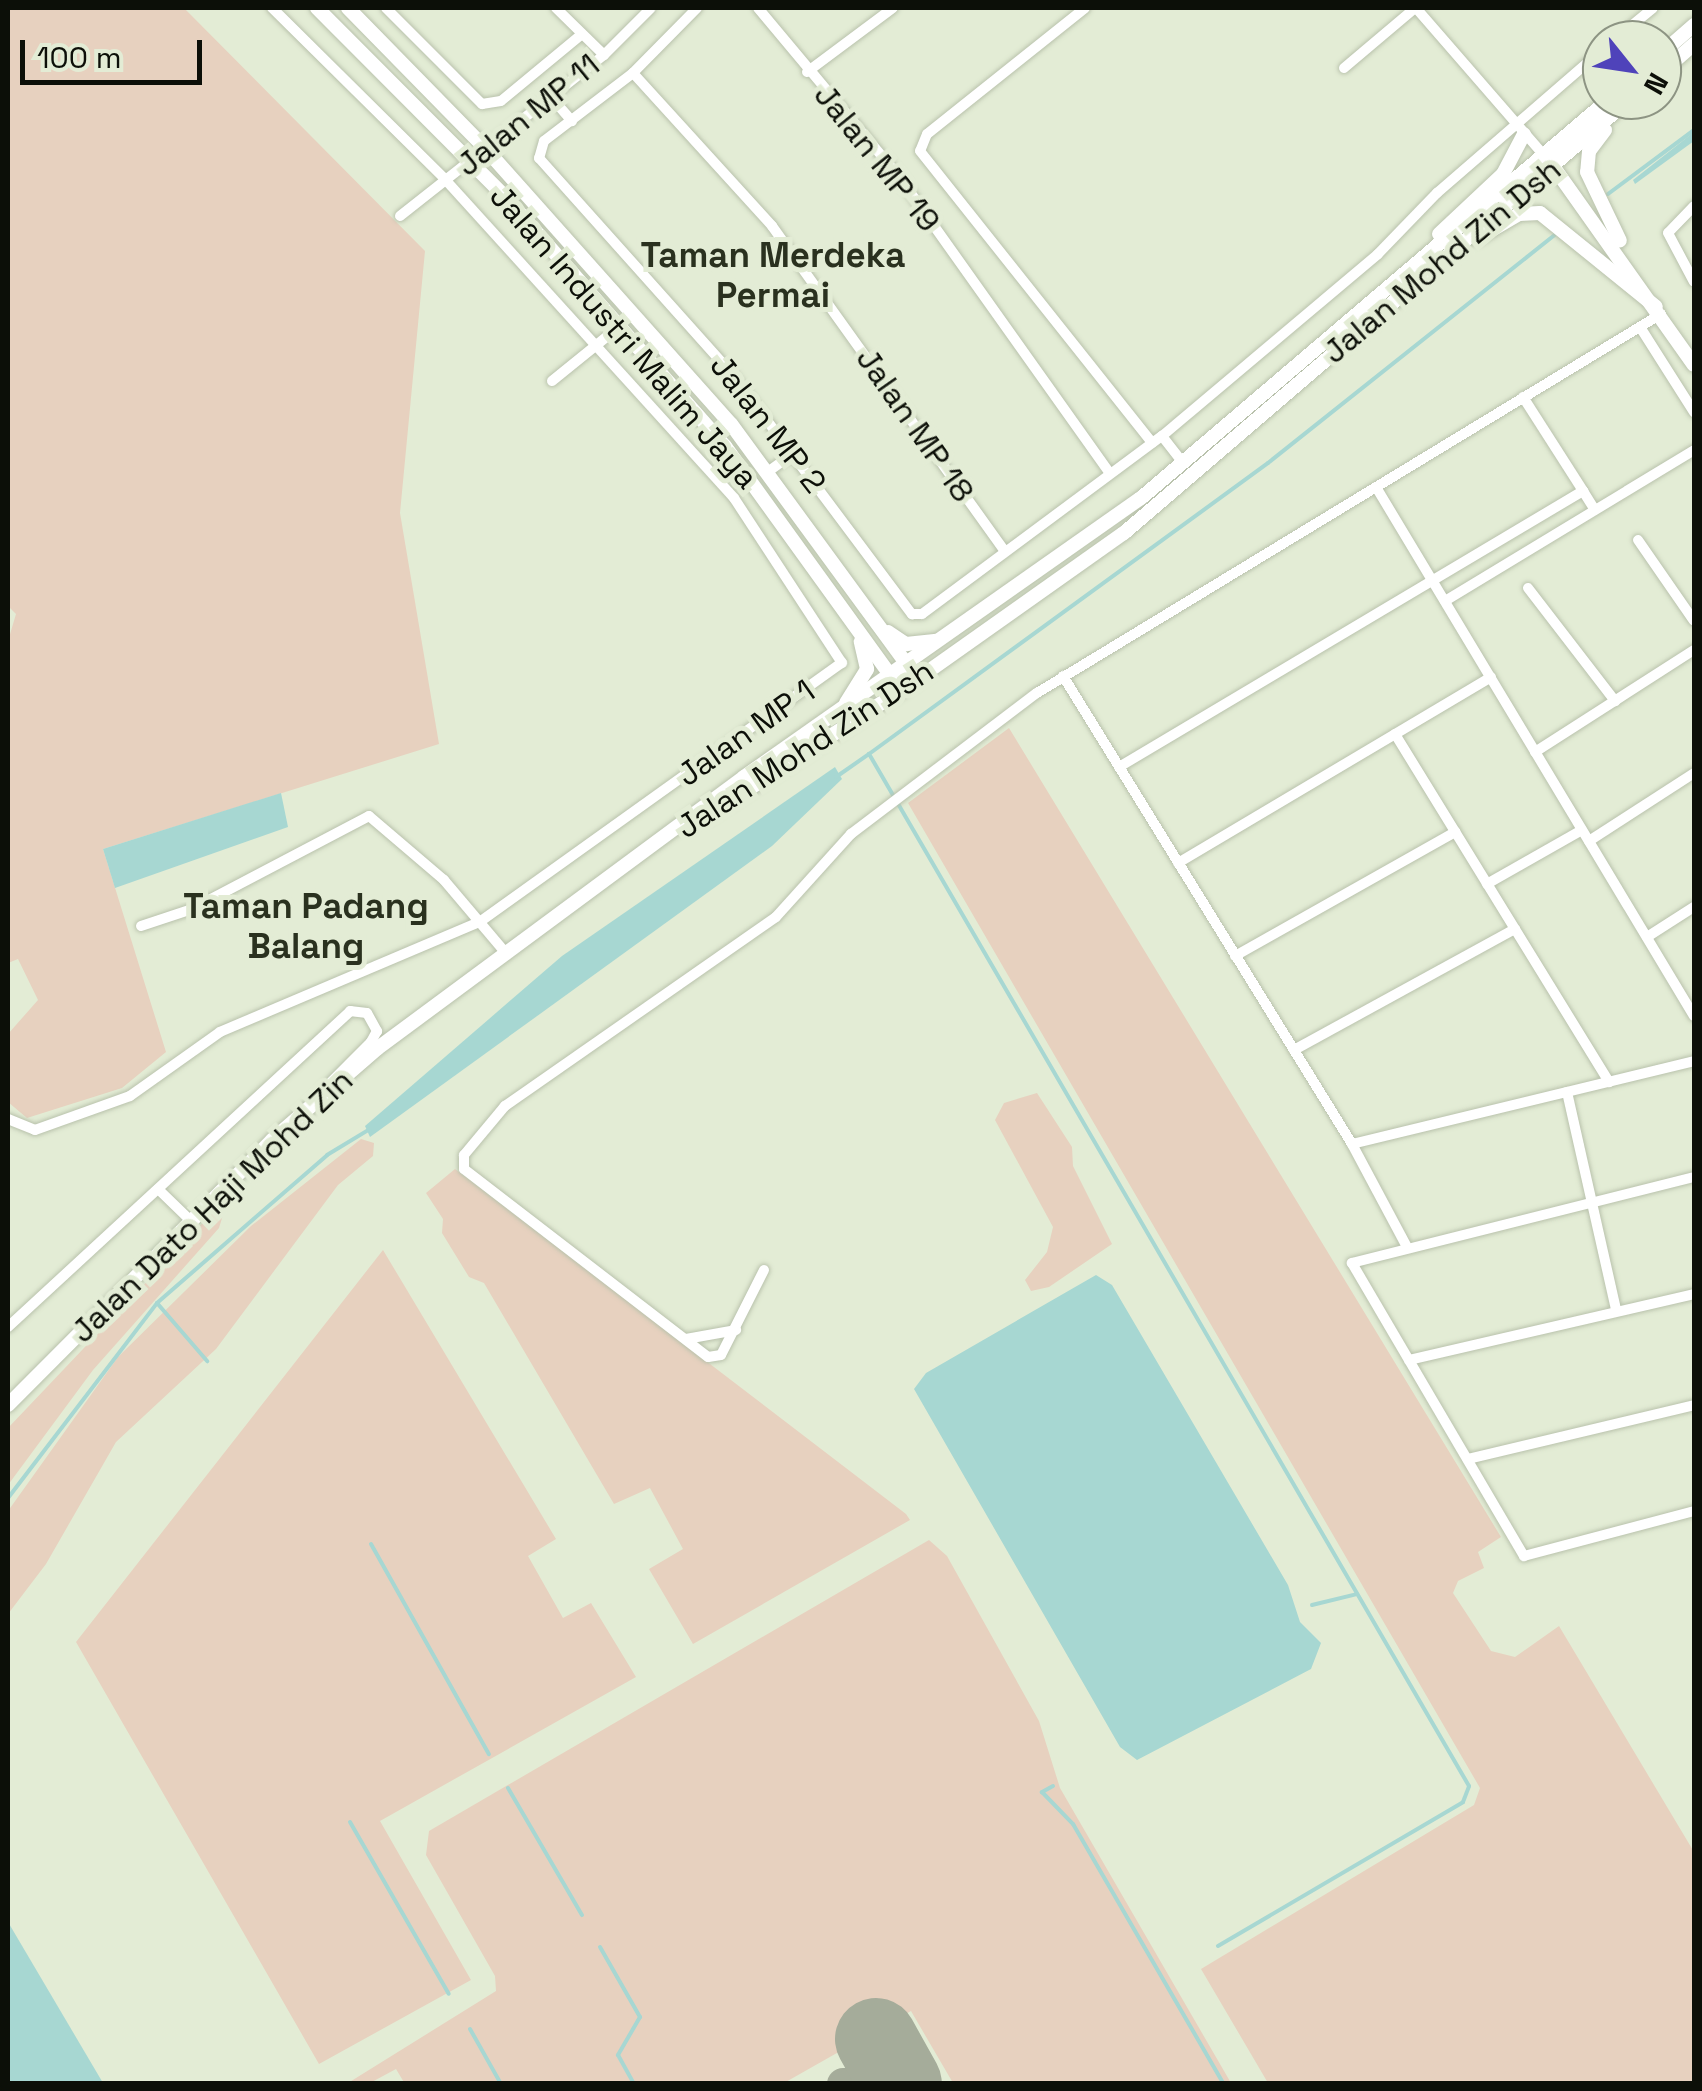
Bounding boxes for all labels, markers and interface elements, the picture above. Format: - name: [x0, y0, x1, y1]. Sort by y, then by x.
- scale bar: [25, 20, 208, 82]
- north arrow: [1582, 20, 1682, 120]
- text: 100 m: [37, 38, 122, 77]
- street label: Jalan MP 11: [449, 46, 607, 184]
- text: N: [1636, 67, 1677, 101]
- street label: Jalan MP 19: [806, 76, 948, 240]
- street label: Jalan Mohd Zin Dsh: [1315, 150, 1569, 372]
- street label: Jalan Industri Malim Jaya: [482, 177, 766, 497]
- district label: Taman Merdeka Permai: [641, 234, 905, 316]
- street label: Jalan MP 18: [848, 341, 982, 509]
- street label: Jalan MP 2: [702, 347, 834, 501]
- street label: Jalan Mohd Zin Dsh: [669, 652, 941, 846]
- street label: Jalan MP 1: [670, 672, 822, 794]
- district label: Taman Padang Balang: [183, 885, 429, 967]
- street label: Jalan Dato Haji Mohd Zin: [63, 1061, 361, 1351]

